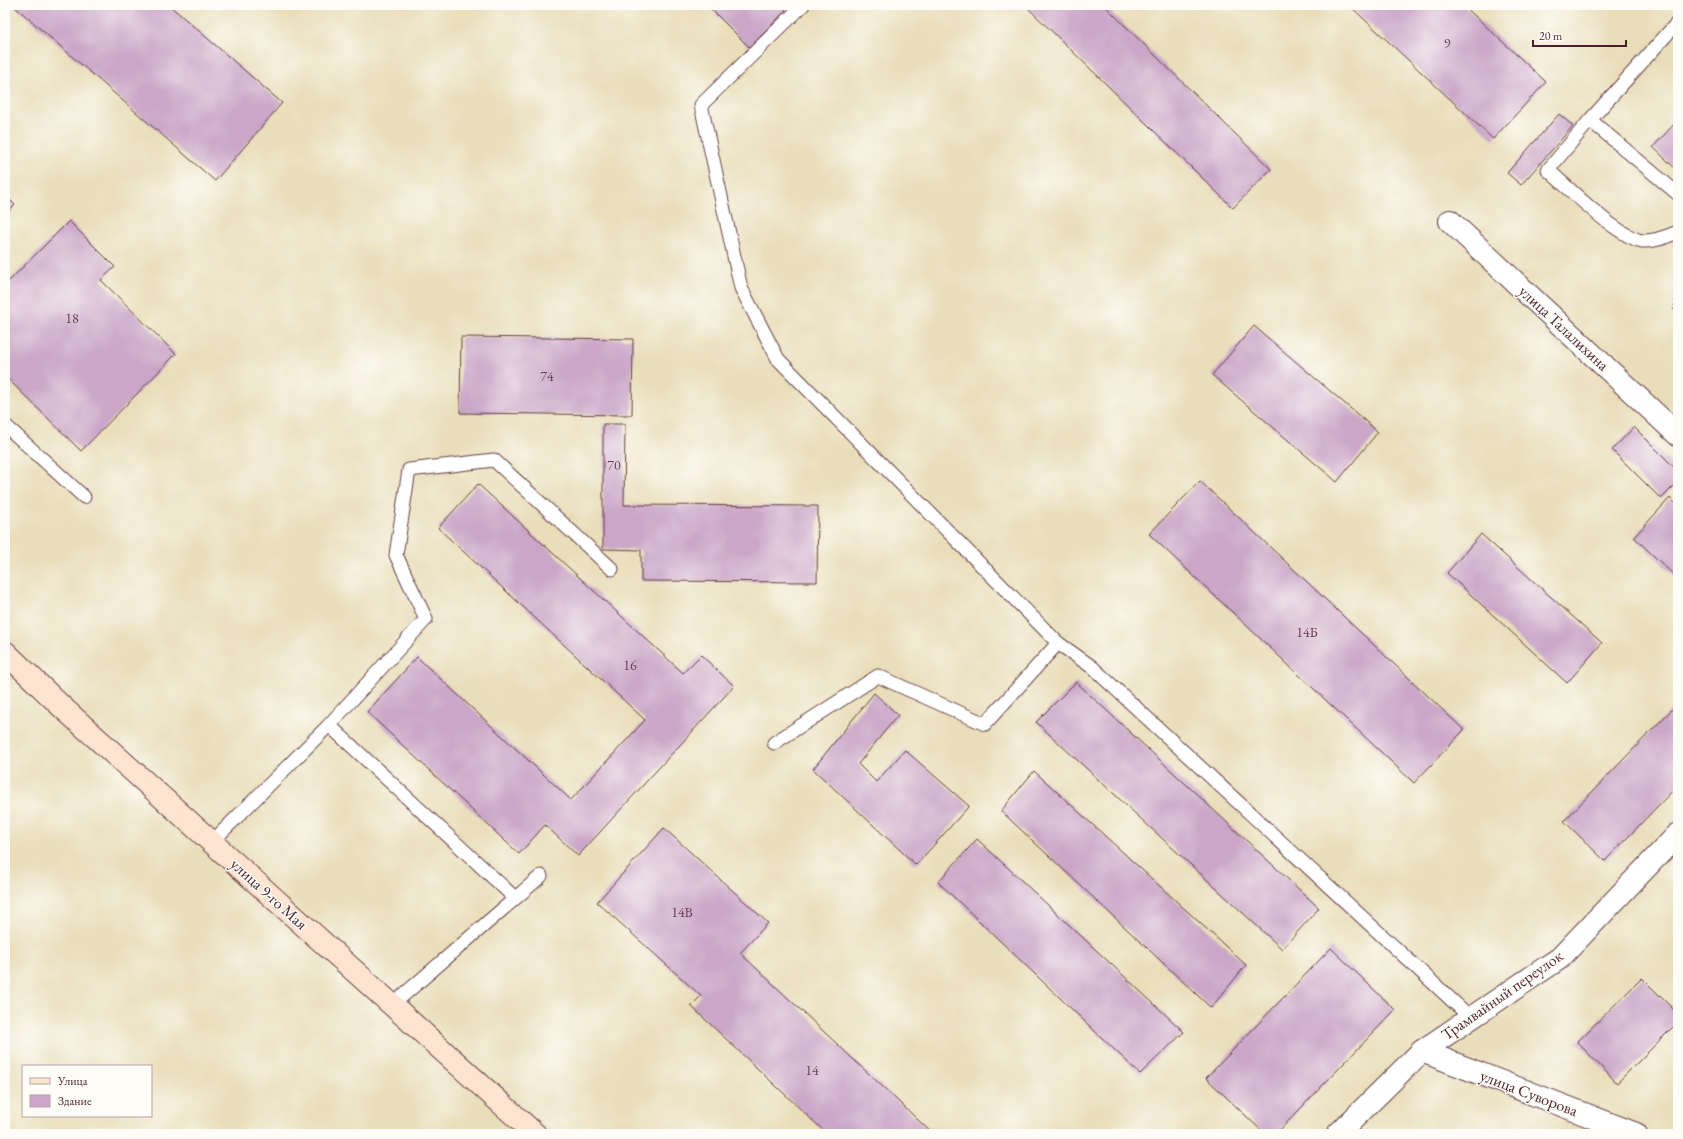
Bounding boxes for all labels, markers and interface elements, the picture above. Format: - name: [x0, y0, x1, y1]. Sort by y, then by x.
- scale bar: [1533, 22, 1626, 48]
- text: 20 m: [1539, 28, 1563, 44]
- house number: 9: [1444, 34, 1451, 52]
- street label: улица Талалихина: [1514, 281, 1614, 376]
- house number: 18: [65, 309, 79, 327]
- house number: 74: [540, 367, 554, 385]
- house number: 70: [607, 456, 621, 474]
- house number: 14Б: [1296, 623, 1318, 641]
- house number: 16: [623, 656, 637, 674]
- street label: улица 9-го Мая: [226, 854, 312, 934]
- house number: 14В: [671, 903, 693, 921]
- street label: Трамвайный переулок: [1437, 945, 1567, 1045]
- house number: 14: [805, 1061, 819, 1079]
- legend: [22, 1065, 152, 1117]
- street label: улица Суворова: [1477, 1065, 1581, 1121]
- text: Улица: [57, 1073, 88, 1089]
- text: Здание: [58, 1093, 92, 1109]

